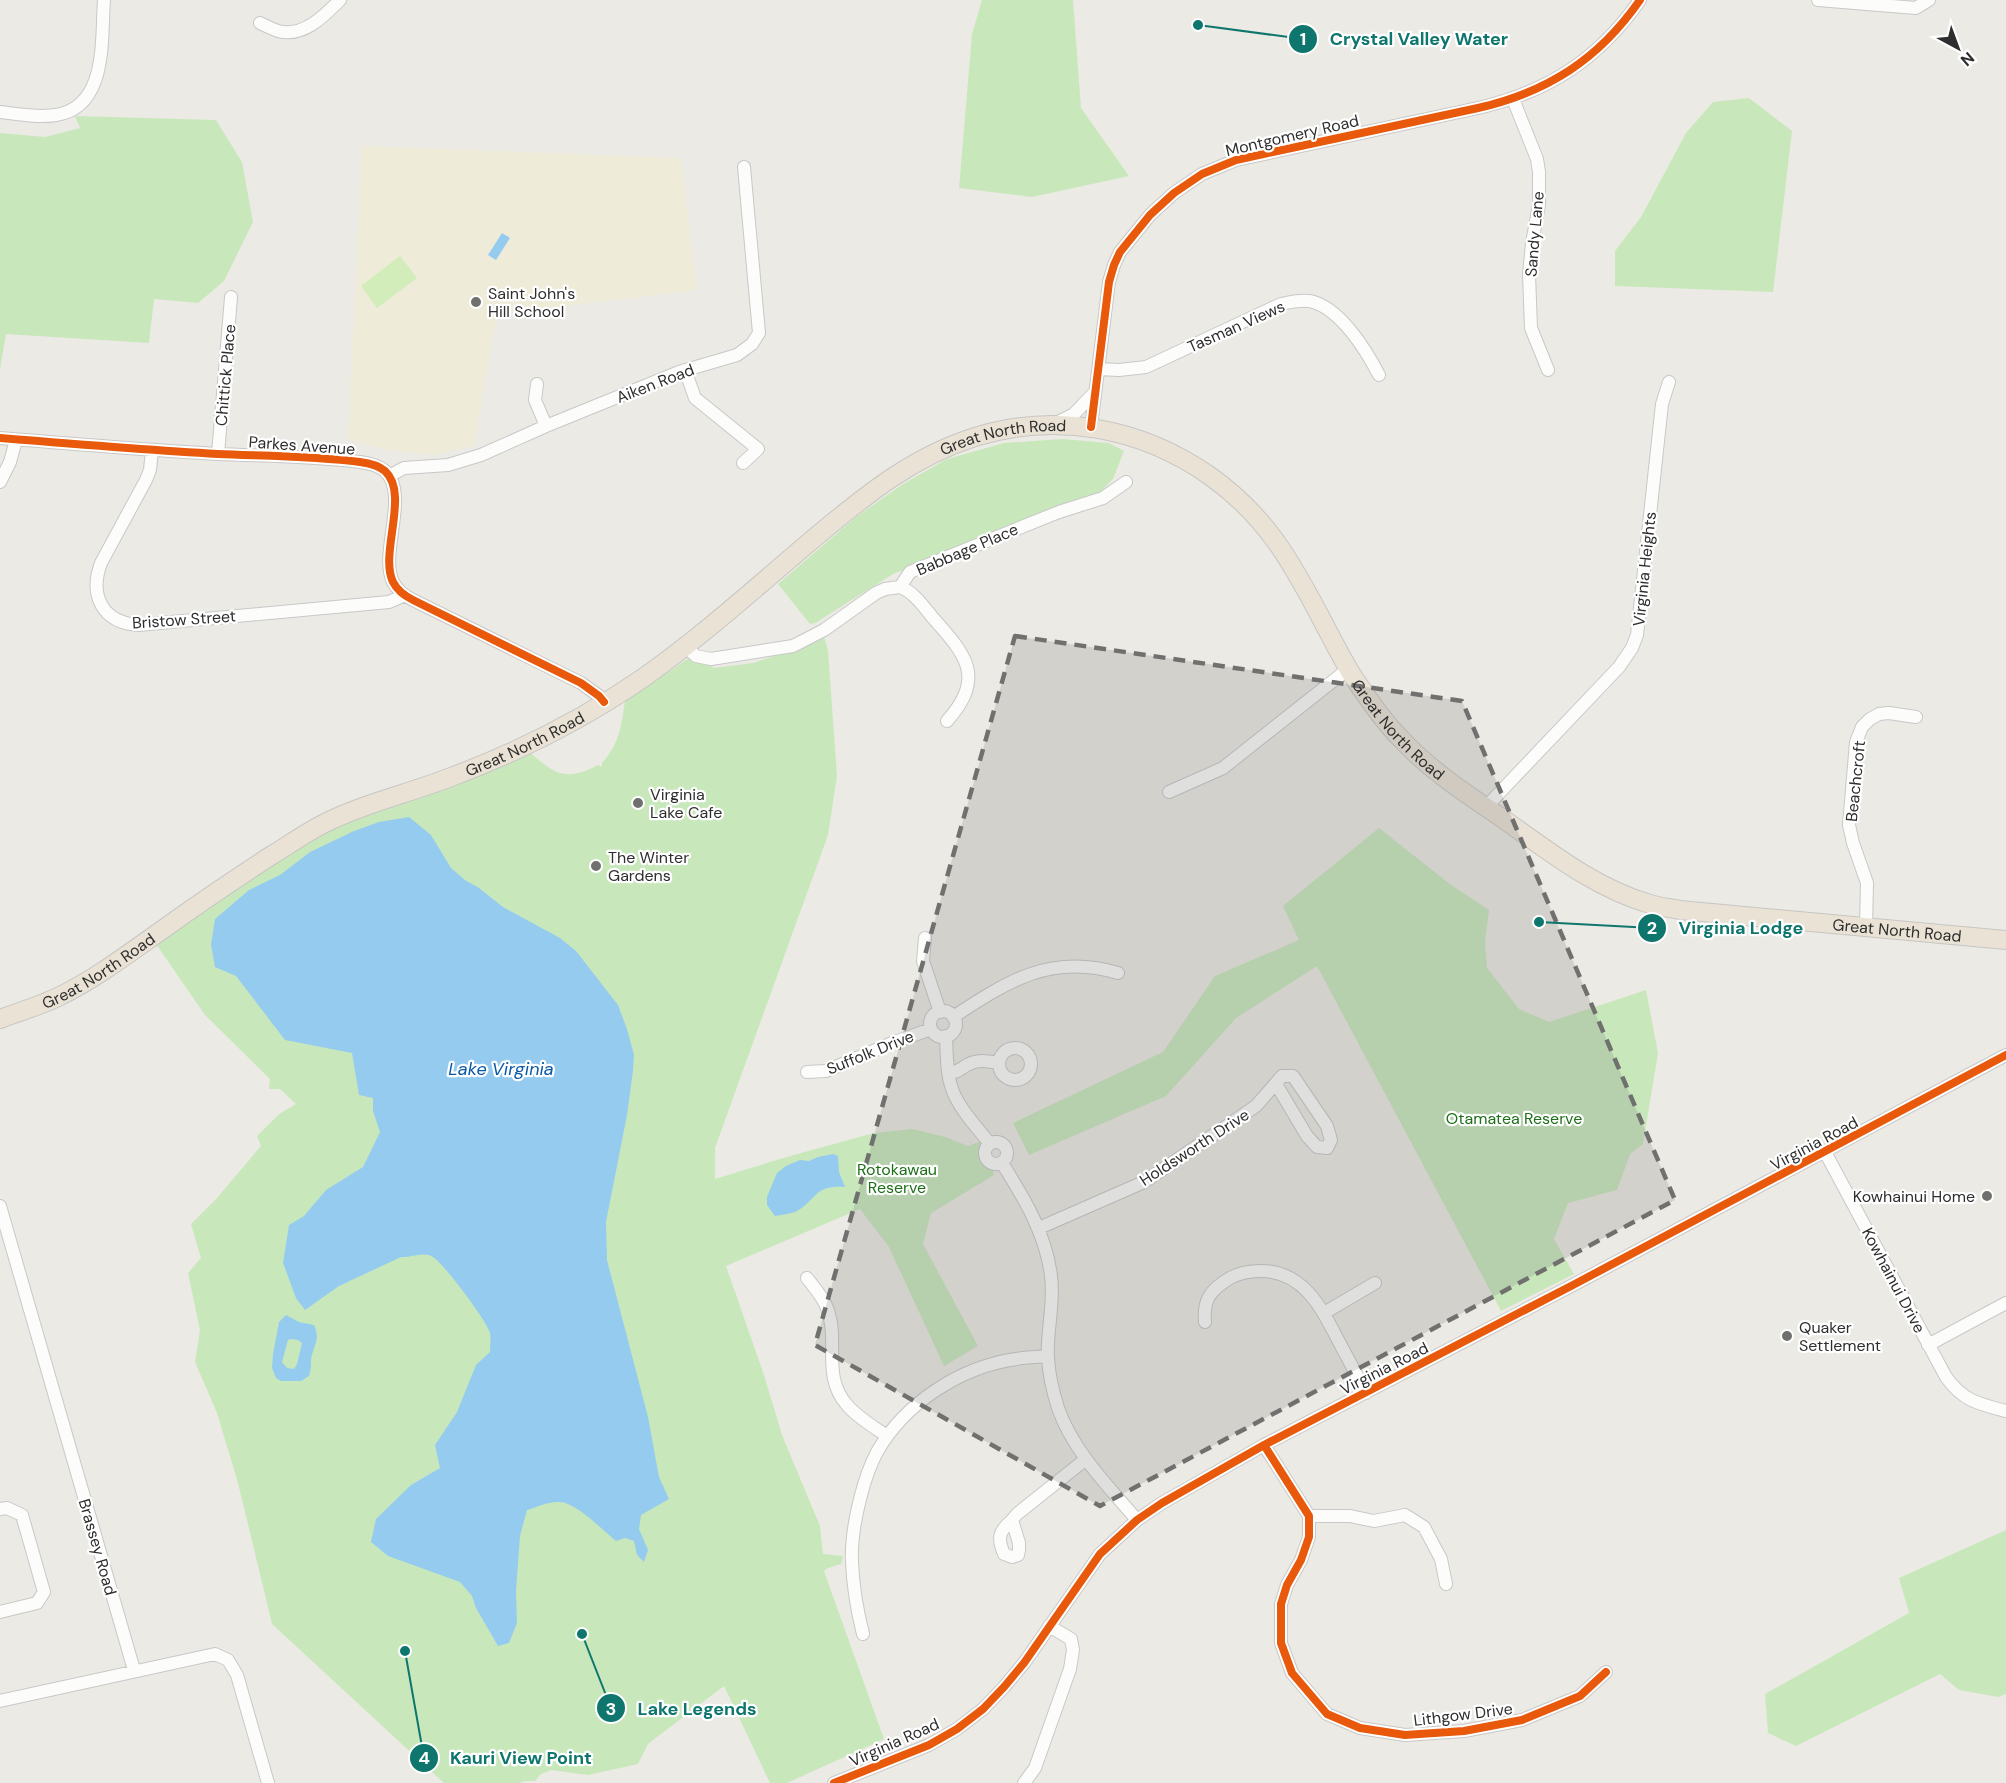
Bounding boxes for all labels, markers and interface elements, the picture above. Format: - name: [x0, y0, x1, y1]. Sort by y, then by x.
- north arrow: [1928, 18, 1988, 78]
- callout: Crystal Valley Water: [1288, 21, 1521, 57]
- text: 1: [1300, 27, 1306, 51]
- text: Crystal Valley Water: [1330, 27, 1508, 51]
- text: N: [1956, 47, 1979, 71]
- street label: Montgomery Road: [1223, 110, 1361, 161]
- street label: Sandy Lane: [1520, 190, 1549, 278]
- place label: Saint John's Hill School: [488, 283, 575, 322]
- marker: Saint John's Hill School: [469, 295, 483, 309]
- street label: Tasman Views: [1184, 296, 1288, 357]
- street label: Chittick Place: [211, 323, 240, 427]
- street label: Aiken Road: [613, 359, 697, 408]
- street label: Great North Road: [937, 415, 1067, 460]
- street label: Parkes Avenue: [248, 431, 356, 460]
- street label: Virginia Heights: [1628, 511, 1661, 627]
- street label: Babbage Place: [913, 519, 1021, 580]
- street label: Bristow Street: [131, 605, 237, 634]
- street label: Great North Road: [1347, 675, 1449, 785]
- street label: Great North Road: [462, 707, 588, 781]
- street label: Beachcroft: [1841, 739, 1870, 823]
- place label: Virginia Lake Cafe: [650, 784, 722, 823]
- marker: Virginia Lake Cafe: [631, 796, 645, 810]
- place label: The Winter Gardens: [608, 847, 689, 886]
- marker: The Winter Gardens: [589, 859, 603, 873]
- callout: Virginia Lodge: [1637, 910, 1816, 946]
- street label: Great North Road: [1832, 914, 1962, 947]
- text: 2: [1647, 916, 1657, 940]
- text: Virginia Lodge: [1679, 916, 1804, 940]
- street label: Great North Road: [39, 928, 159, 1014]
- street label: Suffolk Drive: [823, 1025, 917, 1079]
- water label: Lake Virginia: [448, 1057, 554, 1081]
- street label: Holdsworth Drive: [1135, 1104, 1253, 1191]
- park label: Otamatea Reserve: [1446, 1108, 1582, 1129]
- street label: Virginia Road: [1767, 1112, 1862, 1175]
- park label: Rotokawau Reserve: [857, 1159, 937, 1198]
- place label: Kowhainui Home: [1853, 1186, 1975, 1207]
- marker: Kowhainui Home: [1980, 1189, 1994, 1203]
- street label: Kowhainui Drive: [1857, 1224, 1930, 1337]
- place label: Quaker Settlement: [1799, 1317, 1881, 1356]
- marker: Quaker Settlement: [1780, 1329, 1794, 1343]
- street label: Virginia Road: [1337, 1337, 1432, 1400]
- street label: Brassey Road: [74, 1496, 121, 1598]
- callout: Lake Legends: [596, 1690, 769, 1726]
- text: 3: [606, 1697, 616, 1721]
- text: Lake Legends: [637, 1697, 757, 1721]
- street label: Lithgow Drive: [1412, 1698, 1514, 1731]
- street label: Virginia Road: [846, 1713, 942, 1772]
- callout: Kauri View Point: [409, 1740, 604, 1776]
- text: 4: [418, 1746, 430, 1770]
- text: Kauri View Point: [450, 1746, 592, 1770]

